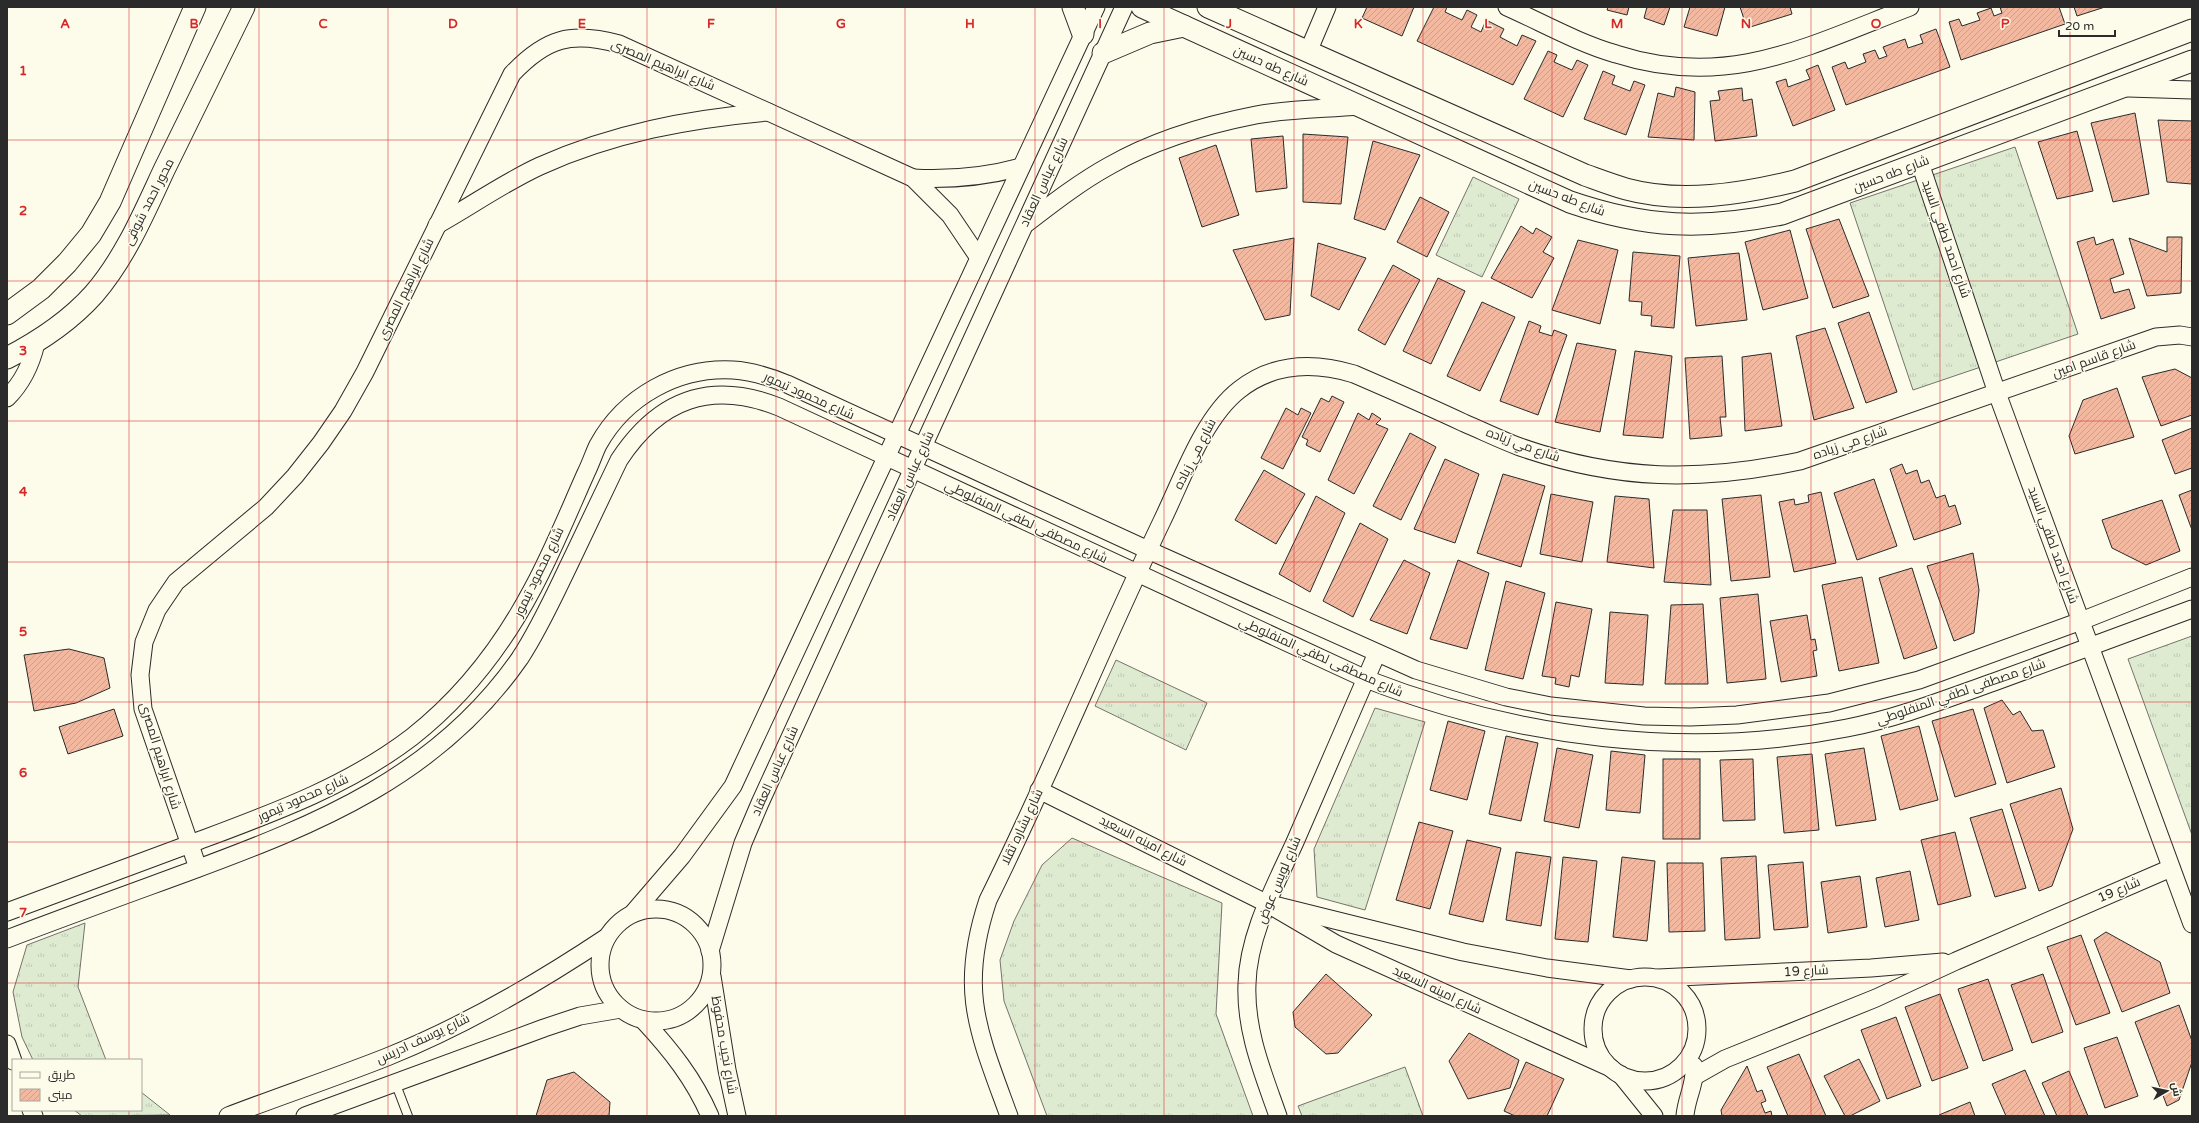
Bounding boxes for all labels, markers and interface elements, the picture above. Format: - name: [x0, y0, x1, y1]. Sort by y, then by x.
- scale bar: [2059, 12, 2115, 38]
- text: A: [60, 16, 70, 32]
- text: B: [189, 16, 199, 32]
- text: C: [318, 16, 328, 32]
- text: D: [448, 16, 458, 32]
- text: E: [578, 16, 586, 32]
- text: F: [707, 16, 715, 32]
- text: G: [836, 16, 846, 32]
- text: H: [965, 16, 975, 32]
- text: I: [1098, 16, 1102, 32]
- text: J: [1225, 16, 1232, 32]
- text: K: [1354, 16, 1363, 32]
- text: L: [1484, 16, 1492, 32]
- text: M: [1611, 16, 1623, 32]
- text: N: [1741, 16, 1751, 32]
- text: O: [1871, 16, 1882, 32]
- text: P: [2001, 16, 2010, 32]
- text: 20 m: [2065, 19, 2094, 33]
- street label: شارع ابراهيم المصرى: [608, 36, 717, 95]
- street label: شارع طه حسين: [1231, 42, 1311, 90]
- text: 1: [19, 63, 27, 79]
- street label: شارع عباس العقاد: [1016, 135, 1072, 229]
- street label: شارع طه حسين: [1851, 152, 1931, 196]
- street label: محور احمد شوقى: [120, 156, 178, 248]
- street label: شارع طه حسين: [1527, 176, 1607, 220]
- street label: شارع احمد لطفي السيد: [1916, 178, 1974, 301]
- text: 2: [19, 203, 27, 219]
- street label: شارع ابراهيم المصرى: [374, 236, 438, 343]
- street label: شارع قاسم امين: [2050, 336, 2138, 382]
- text: 3: [19, 343, 27, 359]
- street label: شارع محمود تيمور: [760, 368, 857, 423]
- street label: شارع مي زياده: [1170, 416, 1221, 493]
- street label: شارع مي زياده: [1811, 423, 1890, 465]
- street label: شارع مي زياده: [1483, 424, 1562, 468]
- street label: شارع عباس العقاد: [882, 429, 938, 523]
- street label: شارع مصطفى لطفي المنفلوطي: [941, 477, 1110, 569]
- text: 4: [19, 484, 28, 500]
- street label: شارع احمد لطفي السيد: [2022, 484, 2082, 607]
- street label: شارع محمود تيمور: [510, 525, 568, 620]
- street label: شارع مصطفى لطفي المنفلوطي: [1236, 613, 1406, 702]
- text: 5: [19, 624, 27, 640]
- street label: شارع مصطفى لطفي المنفلوطي: [1874, 655, 2048, 730]
- street label: شارع ابراهيم المصرى: [135, 701, 184, 812]
- street label: شارع عباس العقاد: [748, 724, 802, 818]
- text: 6: [19, 765, 27, 781]
- street label: شارع محمود تيمور: [254, 771, 351, 826]
- street label: شارع بشاره تقلا: [997, 786, 1047, 868]
- street label: شارع امينه السعيد: [1096, 812, 1190, 870]
- street label: شارع لويس عوض: [1253, 834, 1305, 926]
- street label: شارع 19: [2095, 874, 2143, 906]
- text: 7: [19, 905, 27, 921]
- street label: شارع امينه السعيد: [1390, 962, 1484, 1018]
- street label: شارع 19: [1783, 962, 1829, 980]
- street label: شارع نجيب محفوظ: [707, 995, 741, 1095]
- street label: شارع يوسف ادريس: [374, 1010, 472, 1068]
- legend: [12, 1059, 142, 1111]
- text: طريق: [48, 1068, 76, 1082]
- north arrow: [2147, 1071, 2187, 1111]
- text: ش: [2169, 1082, 2184, 1098]
- text: مبنى: [48, 1088, 73, 1102]

